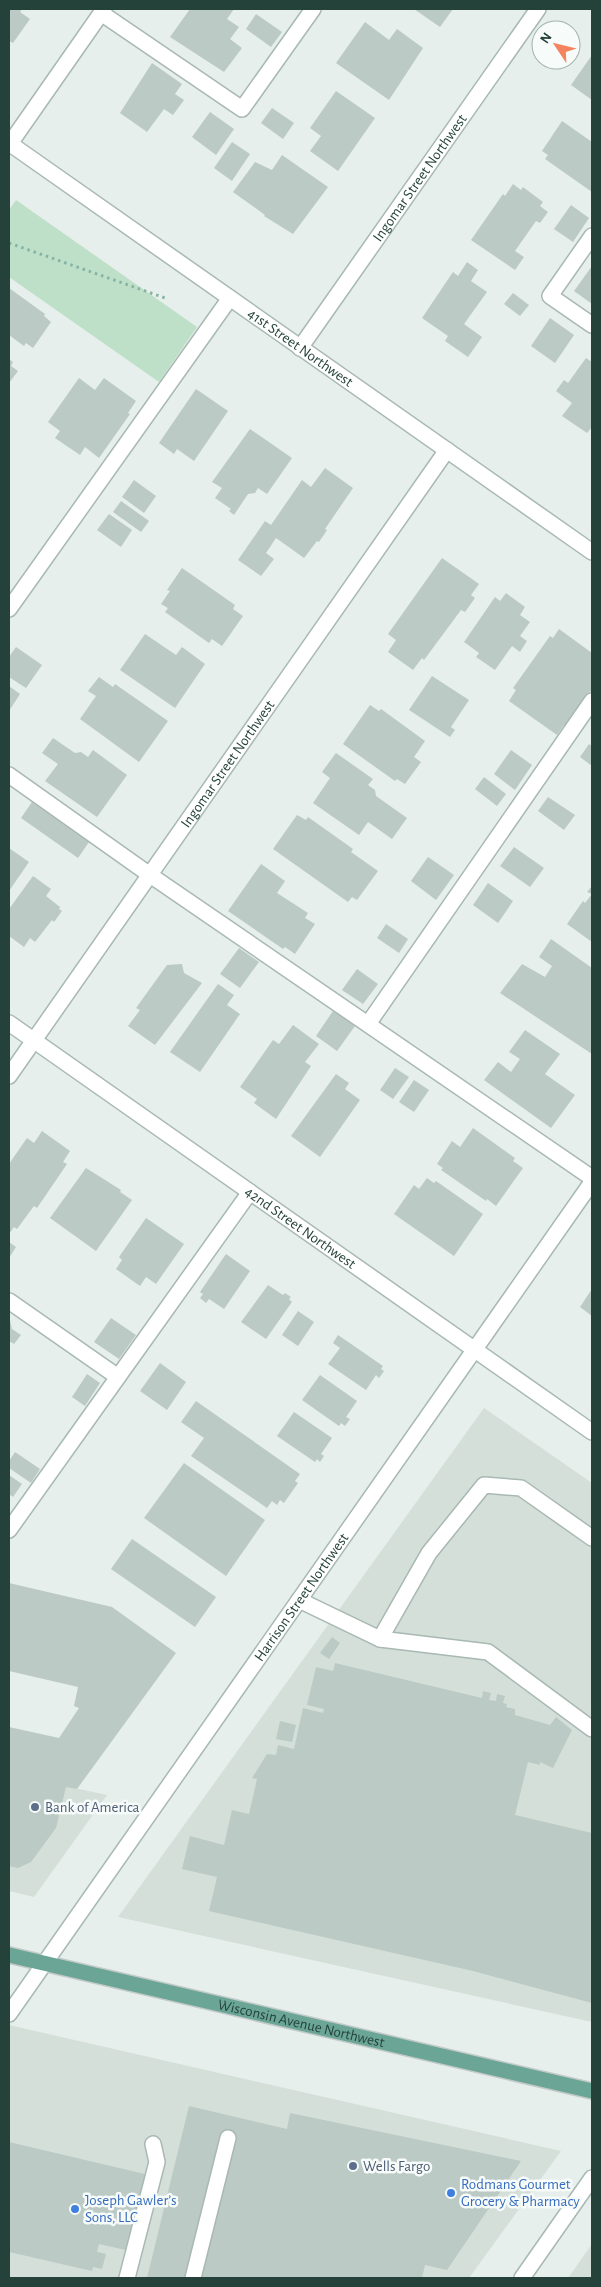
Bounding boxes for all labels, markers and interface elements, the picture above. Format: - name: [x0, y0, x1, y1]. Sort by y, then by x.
- north arrow: [531, 20, 581, 70]
- text: N: [538, 30, 555, 46]
- street label: Ingomar Street Northwest: [370, 111, 469, 244]
- street label: 41st Street Northwest: [245, 306, 356, 389]
- street label: Ingomar Street Northwest: [178, 697, 277, 830]
- street label: 42nd Street Northwest: [242, 1184, 359, 1271]
- street label: Harrison Street Northwest: [251, 1530, 351, 1664]
- place label: Bank of America: [45, 1800, 140, 1815]
- marker: Bank of America: [29, 1801, 41, 1813]
- street label: Wisconsin Avenue Northwest: [216, 1996, 386, 2050]
- place label: Wells Fargo: [363, 2159, 430, 2174]
- marker: Wells Fargo: [347, 2160, 359, 2172]
- place label: Rodmans Gourmet Grocery & Pharmacy: [461, 2177, 580, 2209]
- marker: Rodmans Gourmet Grocery & Pharmacy: [445, 2187, 457, 2199]
- place label: Joseph Gawler’s Sons, LLC: [85, 2193, 177, 2225]
- marker: Joseph Gawler’s Sons, LLC: [69, 2203, 81, 2215]

